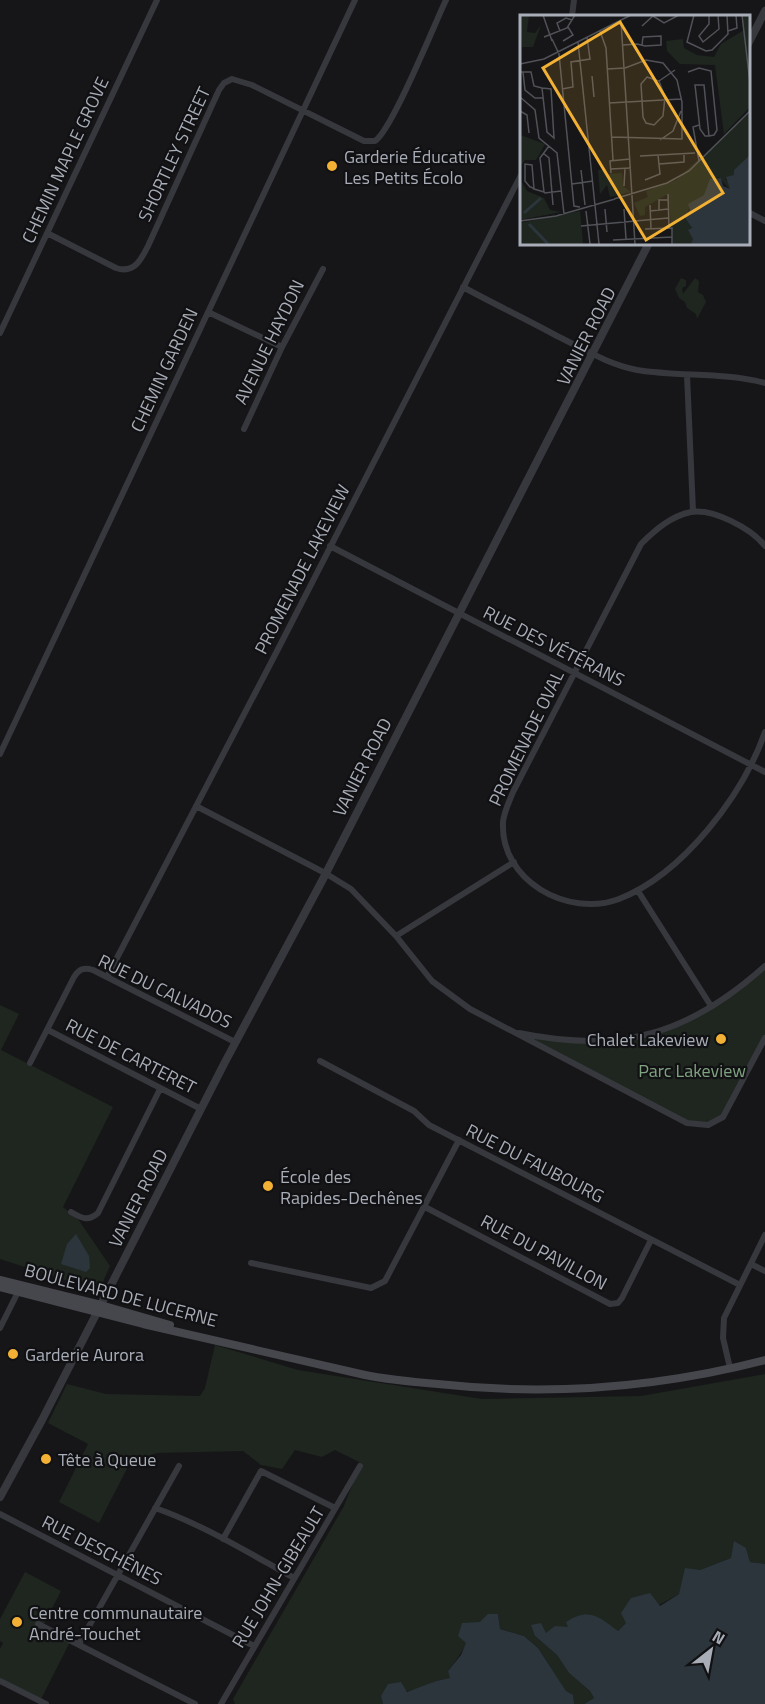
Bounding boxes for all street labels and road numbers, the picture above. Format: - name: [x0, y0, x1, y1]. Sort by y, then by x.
- street label: CHEMIN MAPLE GROVE: [15, 72, 115, 248]
- street label: SHORTLEY STREET: [131, 82, 217, 226]
- street label: AVENUE HAYDON: [227, 275, 311, 409]
- street label: VANIER ROAD: [550, 282, 622, 390]
- street label: CHEMIN GARDEN: [123, 303, 205, 437]
- street label: PROMENADE LAKEVIEW: [247, 479, 357, 659]
- street label: RUE DES VÉTÉRANS: [479, 599, 629, 693]
- street label: PROMENADE OVAL: [481, 665, 571, 810]
- street label: VANIER ROAD: [326, 713, 398, 821]
- street label: RUE DU CALVADOS: [94, 947, 236, 1035]
- street label: RUE DE CARTERET: [61, 1011, 202, 1101]
- street label: RUE DU FAUBOURG: [461, 1117, 609, 1209]
- street label: VANIER ROAD: [102, 1144, 174, 1252]
- street label: RUE DU PAVILLON: [476, 1207, 612, 1297]
- street label: BOULEVARD DE LUCERNE: [21, 1256, 221, 1334]
- street label: RUE JOHN-GIBEAULT: [225, 1501, 331, 1653]
- street label: RUE DESCHÊNES: [37, 1508, 167, 1592]

